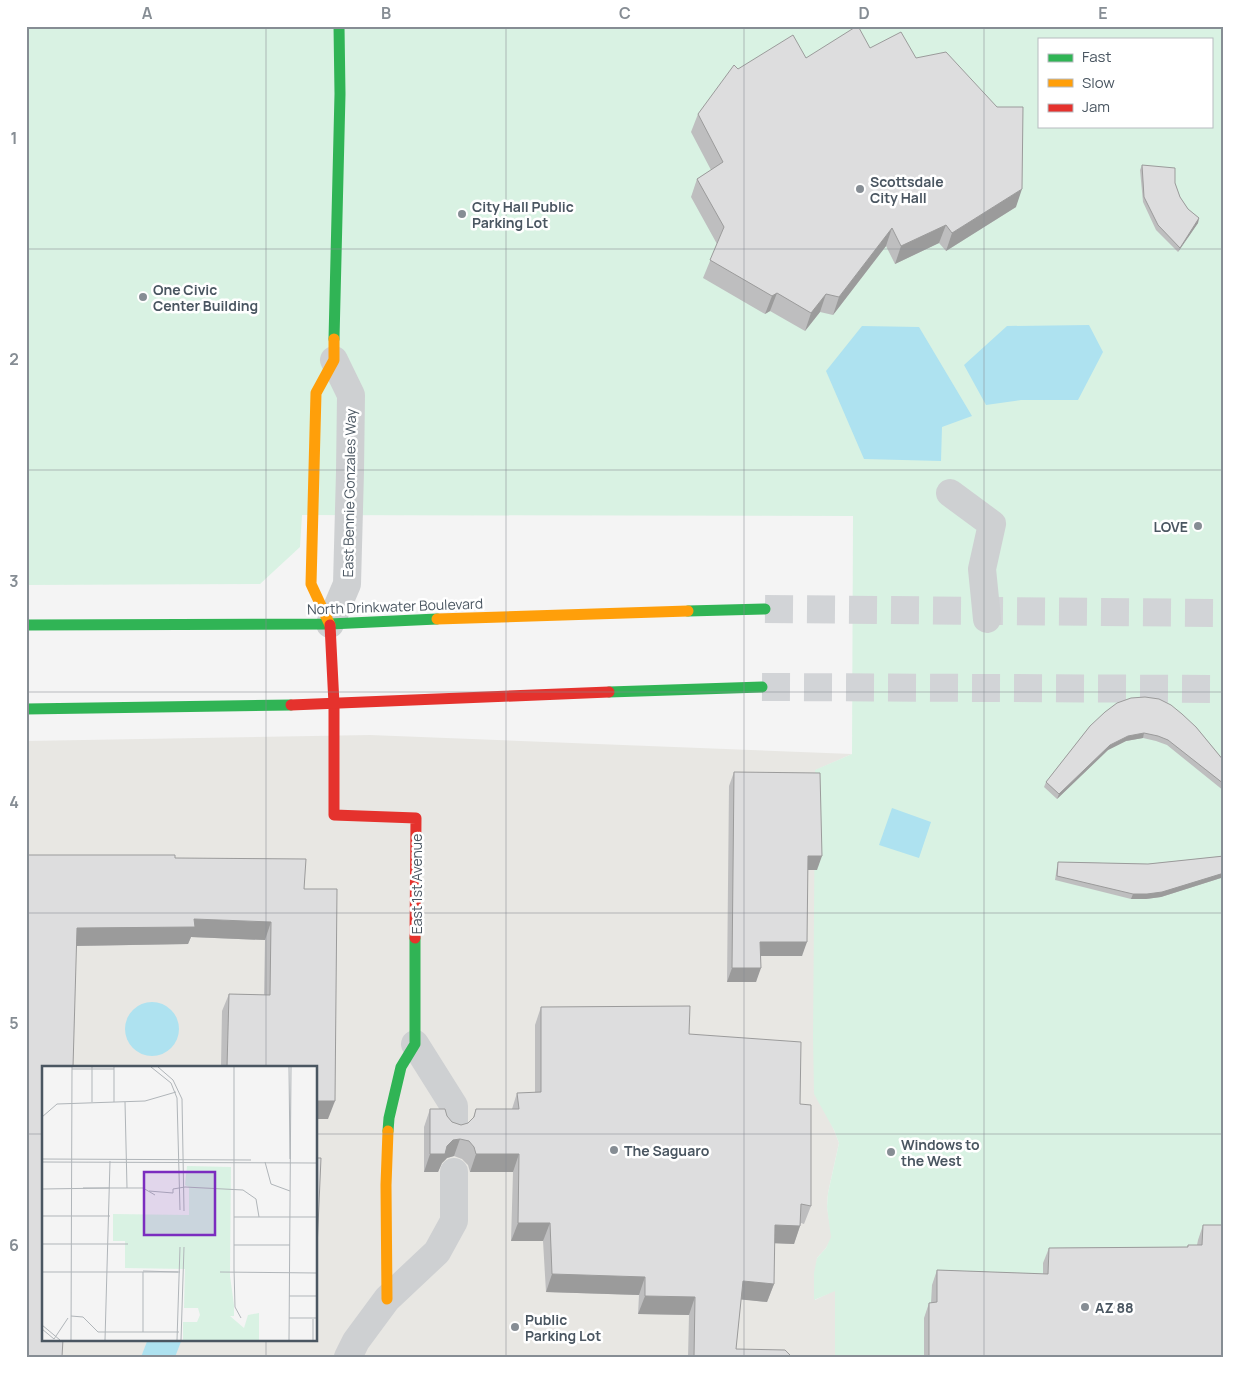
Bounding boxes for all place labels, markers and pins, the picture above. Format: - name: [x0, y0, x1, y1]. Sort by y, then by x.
- place label: Scottsdale City Hall: [870, 172, 944, 207]
- marker: Scottsdale City Hall: [854, 183, 866, 195]
- place label: City Hall Public Parking Lot: [472, 197, 574, 232]
- marker: City Hall Public Parking Lot: [456, 208, 468, 220]
- place label: One Civic Center Building: [153, 280, 258, 315]
- marker: One Civic Center Building: [137, 291, 149, 303]
- place label: LOVE: [1154, 517, 1188, 536]
- marker: LOVE: [1192, 520, 1204, 532]
- place label: Windows to the West: [901, 1135, 980, 1170]
- place label: The Saguaro: [624, 1141, 710, 1160]
- marker: The Saguaro: [608, 1144, 620, 1156]
- marker: Windows to the West: [885, 1146, 897, 1158]
- place label: AZ 88: [1095, 1298, 1134, 1317]
- marker: AZ 88: [1079, 1301, 1091, 1313]
- place label: Public Parking Lot: [525, 1310, 601, 1345]
- marker: Public Parking Lot: [509, 1321, 521, 1333]

